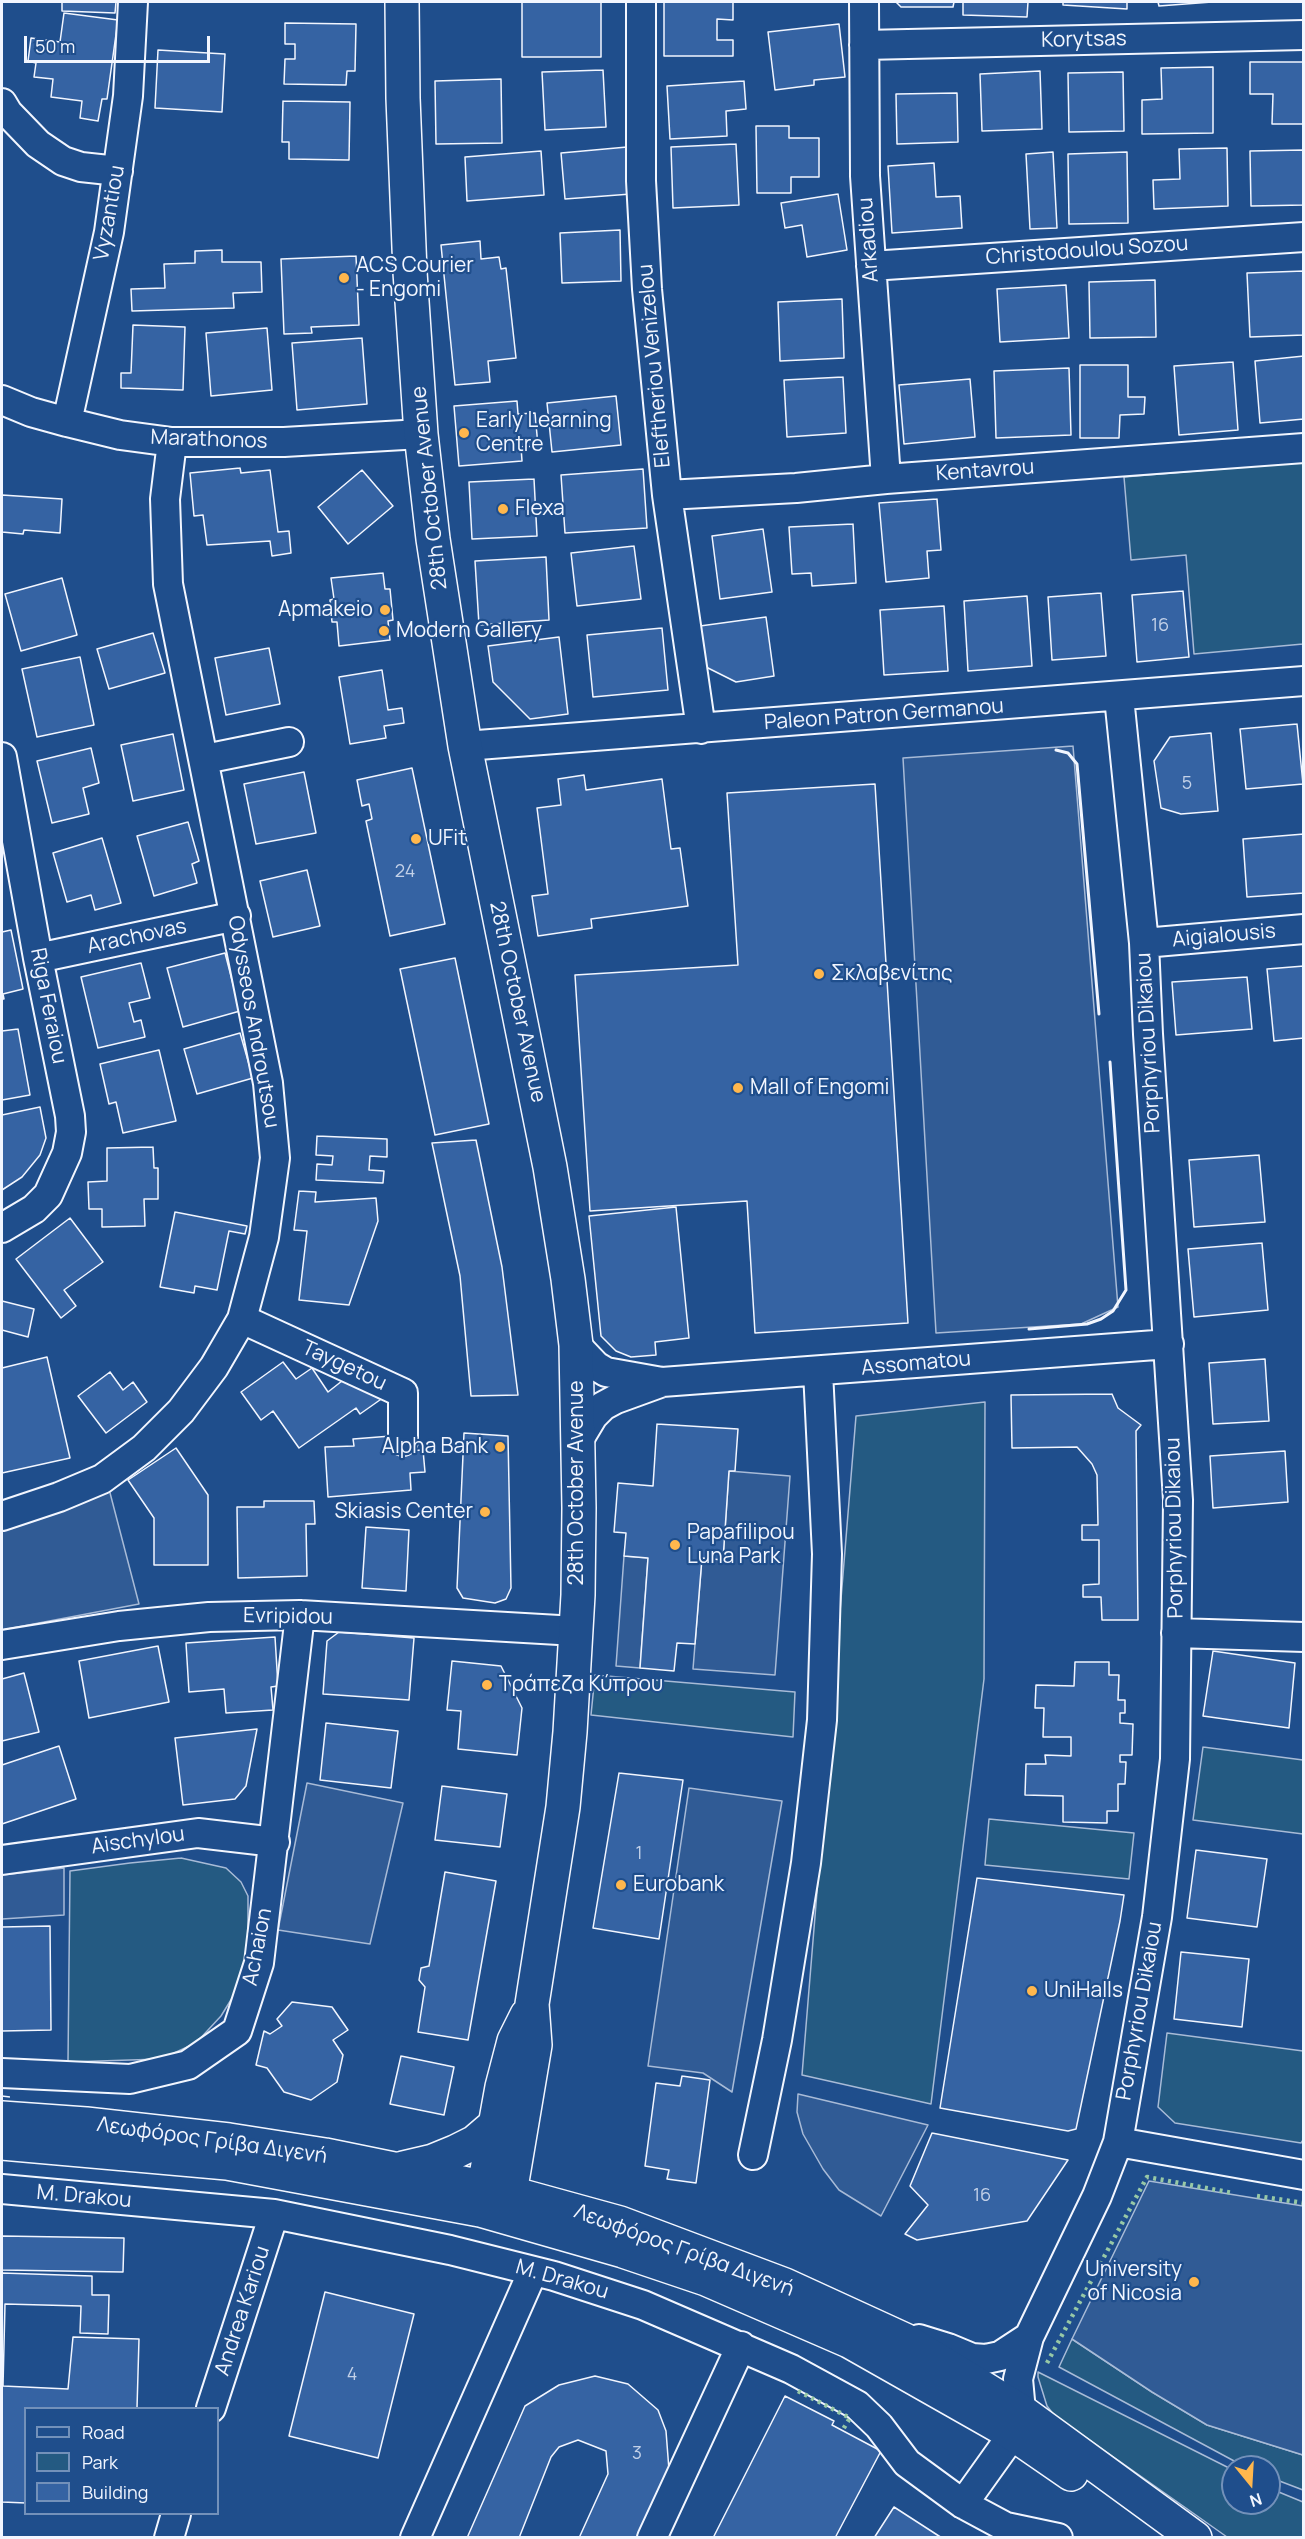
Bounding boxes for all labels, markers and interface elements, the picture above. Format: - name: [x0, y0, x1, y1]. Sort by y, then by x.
- scale bar: [27, 24, 213, 62]
- street label: Korytsas: [1041, 27, 1127, 53]
- text: 50 m: [35, 34, 75, 58]
- street label: Vyzantiou: [89, 163, 131, 263]
- street label: Arkadiou: [853, 197, 885, 283]
- street label: Christodoulou Sozou: [985, 231, 1189, 271]
- place label: ACS Courier - Engomi: [356, 253, 474, 303]
- street label: Eleftheriou Venizelou: [634, 263, 676, 469]
- marker: ACS Courier - Engomi: [337, 271, 351, 285]
- street label: 28th October Avenue: [407, 385, 453, 591]
- place label: Early Learning Centre: [476, 408, 612, 458]
- street label: Marathonos: [150, 425, 268, 455]
- marker: Early Learning Centre: [457, 426, 471, 440]
- street label: Kentavrou: [935, 455, 1035, 487]
- place label: Flexa: [515, 496, 565, 522]
- marker: Flexa: [496, 502, 510, 516]
- place label: Apmakeio: [278, 597, 373, 623]
- marker: Apmakeio: [378, 603, 392, 617]
- house number: 16: [1151, 615, 1169, 637]
- place label: Modern Gallery: [396, 618, 542, 644]
- marker: Modern Gallery: [377, 624, 391, 638]
- street label: Paleon Patron Germanou: [763, 694, 1005, 736]
- house number: 5: [1182, 773, 1192, 795]
- place label: UFit: [428, 826, 467, 852]
- marker: UFit: [409, 832, 423, 846]
- house number: 24: [395, 861, 415, 883]
- street label: 28th October Avenue: [483, 899, 551, 1105]
- street label: Arachovas: [85, 914, 189, 960]
- street label: Odysseos Androutsou: [222, 914, 284, 1130]
- street label: Aigialousis: [1171, 919, 1277, 953]
- street label: Riga Feraiou: [24, 946, 72, 1066]
- street label: Porphyriou Dikaiou: [1132, 952, 1166, 1134]
- place label: Σκλαβενίτης: [831, 961, 953, 987]
- marker: Σκλαβενίτης: [812, 967, 826, 981]
- place label: Mall of Engomi: [750, 1075, 889, 1101]
- marker: Mall of Engomi: [731, 1081, 745, 1095]
- street label: Taygetou: [298, 1335, 390, 1397]
- street label: Assomatou: [860, 1347, 972, 1381]
- street label: 28th October Avenue: [564, 1381, 590, 1585]
- place label: Alpha Bank: [382, 1434, 488, 1460]
- street label: Porphyriou Dikaiou: [1161, 1437, 1189, 1619]
- marker: Alpha Bank: [493, 1440, 507, 1454]
- place label: Skiasis Center: [335, 1499, 473, 1525]
- marker: Skiasis Center: [478, 1505, 492, 1519]
- place label: Papafilipou Luna Park: [687, 1520, 795, 1570]
- marker: Papafilipou Luna Park: [668, 1538, 682, 1552]
- street label: Evripidou: [243, 1604, 333, 1630]
- place label: Τράπεζα Κύπρου: [499, 1672, 663, 1698]
- marker: Τράπεζα Κύπρου: [480, 1678, 494, 1692]
- street label: Aischylou: [90, 1822, 186, 1860]
- house number: 1: [635, 1843, 643, 1865]
- place label: Eurobank: [633, 1872, 724, 1898]
- marker: Eurobank: [614, 1878, 628, 1892]
- street label: Achaion: [238, 1906, 278, 1988]
- street label: Porphyriou Dikaiou: [1112, 1920, 1168, 2102]
- place label: UniHalls: [1044, 1978, 1123, 2004]
- marker: UniHalls: [1025, 1984, 1039, 1998]
- street label: Λεωφόρος Γρίβα Διγενή: [95, 2112, 329, 2170]
- street label: M. Drakou: [35, 2180, 133, 2214]
- house number: 16: [973, 2185, 991, 2207]
- street label: Λεωφόρος Γρίβα Διγενή: [571, 2199, 797, 2303]
- street label: Andrea Kariou: [210, 2243, 276, 2379]
- street label: M. Drakou: [513, 2255, 611, 2305]
- place label: University of Nicosia: [1085, 2257, 1182, 2307]
- marker: University of Nicosia: [1187, 2275, 1201, 2289]
- house number: 4: [347, 2364, 357, 2386]
- legend: [24, 2407, 219, 2515]
- text: Road: [82, 2420, 125, 2444]
- house number: 3: [632, 2443, 642, 2465]
- text: Park: [82, 2450, 118, 2474]
- north arrow: [1221, 2455, 1281, 2515]
- text: Building: [82, 2480, 148, 2504]
- text: N: [1247, 2488, 1265, 2512]

